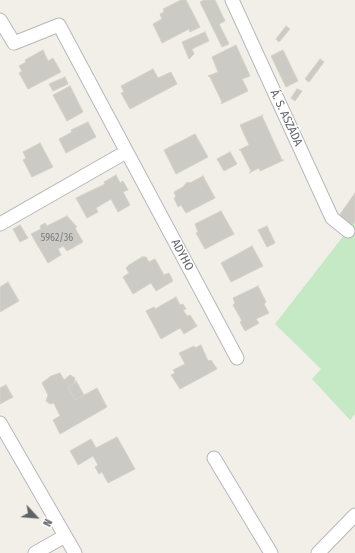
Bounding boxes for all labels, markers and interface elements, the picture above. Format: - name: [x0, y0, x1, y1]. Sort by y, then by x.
- street label: Á. S. ASZÁDA: [267, 88, 305, 148]
- house number: 5962/36: [41, 232, 73, 244]
- street label: ADYHO: [168, 237, 196, 273]
- north arrow: [16, 497, 56, 537]
- text: N: [40, 517, 55, 528]

